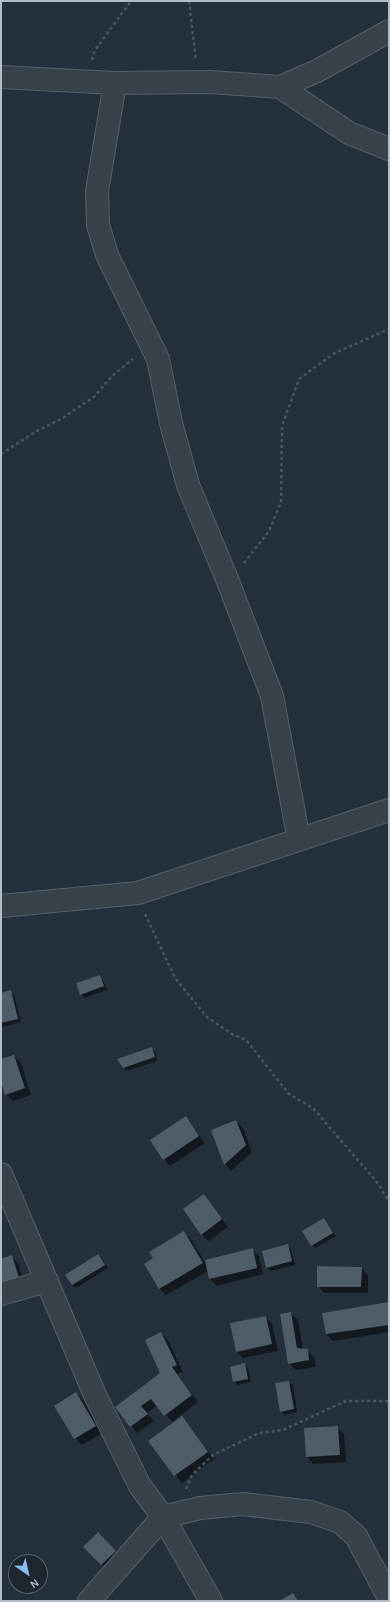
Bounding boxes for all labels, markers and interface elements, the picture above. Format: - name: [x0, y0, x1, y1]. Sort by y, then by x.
- north arrow: [8, 1554, 48, 1594]
- text: N: [28, 1576, 41, 1591]

